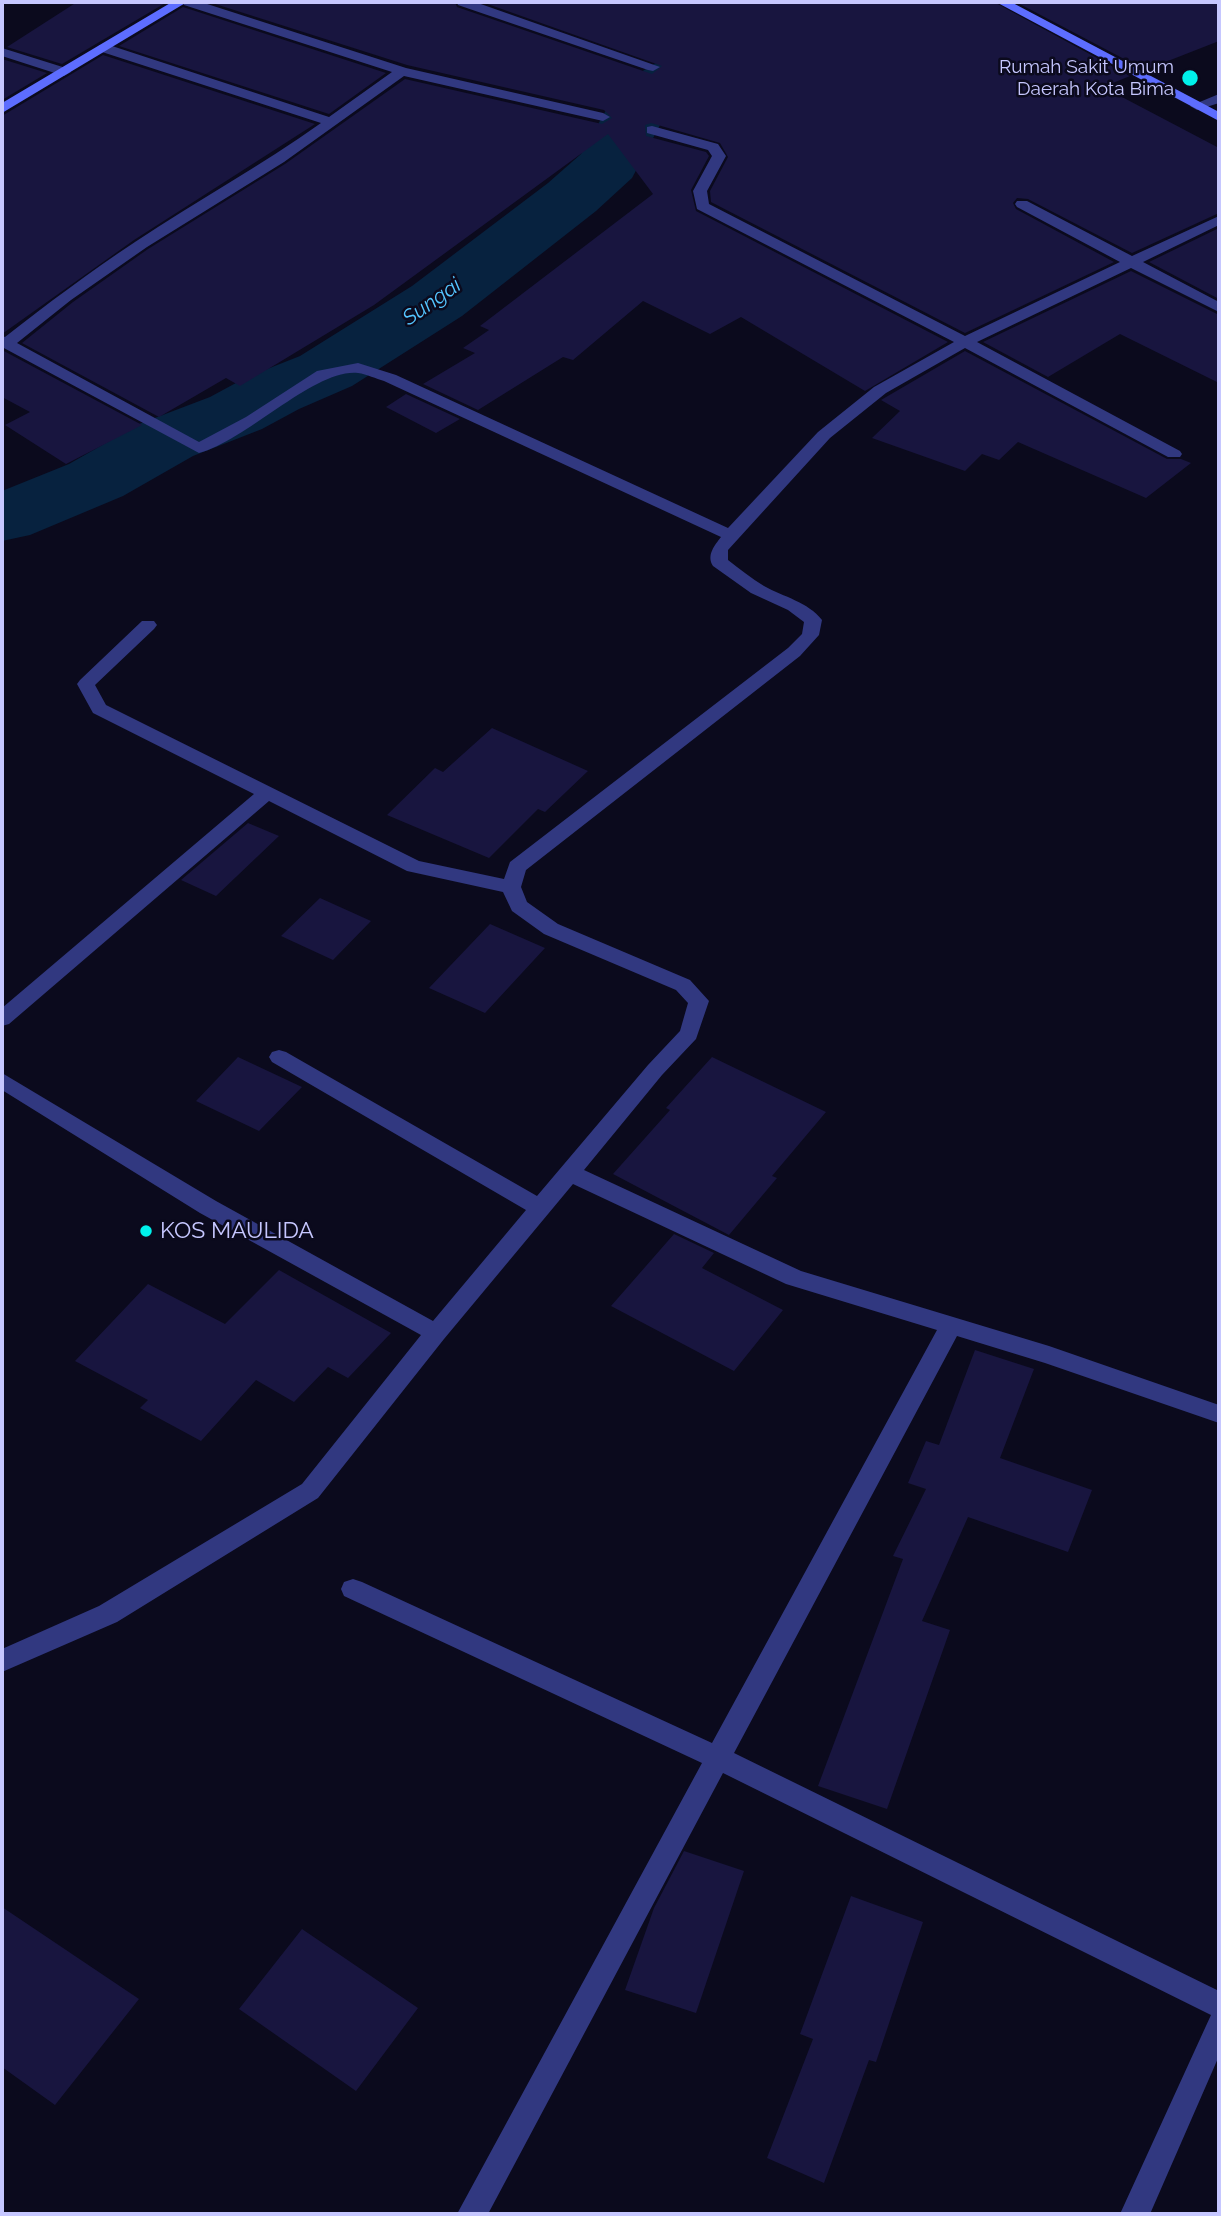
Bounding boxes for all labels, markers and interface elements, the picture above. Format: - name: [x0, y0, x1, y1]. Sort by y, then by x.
- place label: Rumah Sakit Umum Daerah Kota Bima: [999, 56, 1174, 100]
- marker: Rumah Sakit Umum Daerah Kota Bima: [1180, 68, 1200, 88]
- water label: Sungai: [398, 273, 466, 331]
- place label: KOS MAULIDA: [160, 1217, 314, 1245]
- marker: KOS MAULIDA: [138, 1223, 154, 1239]

